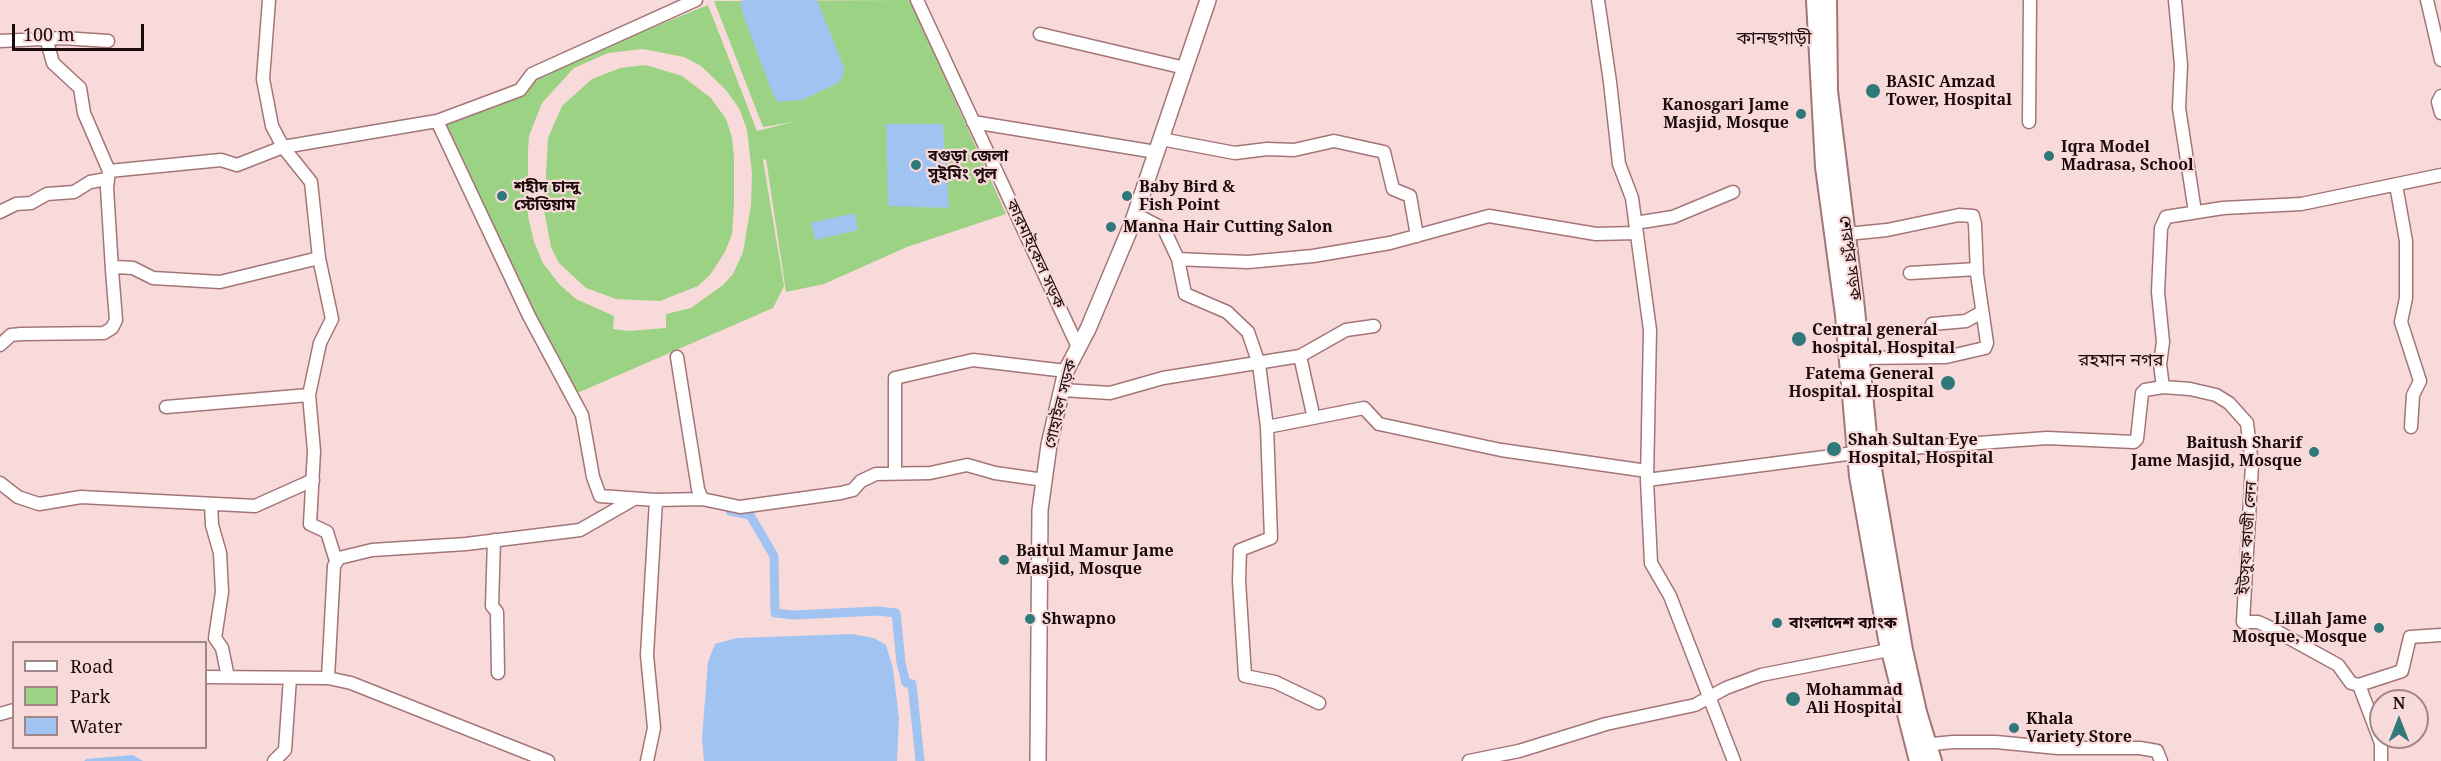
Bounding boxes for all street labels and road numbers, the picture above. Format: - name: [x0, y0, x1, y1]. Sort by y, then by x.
- street label: কারমাইকেল সড়ক: [1001, 196, 1069, 312]
- street label: শেরপুর সড়ক: [1835, 215, 1865, 301]
- street label: গোহাইল সড়ক: [1041, 357, 1081, 451]
- street label: ইউসুফ কাজী লেন: [2234, 481, 2262, 595]

